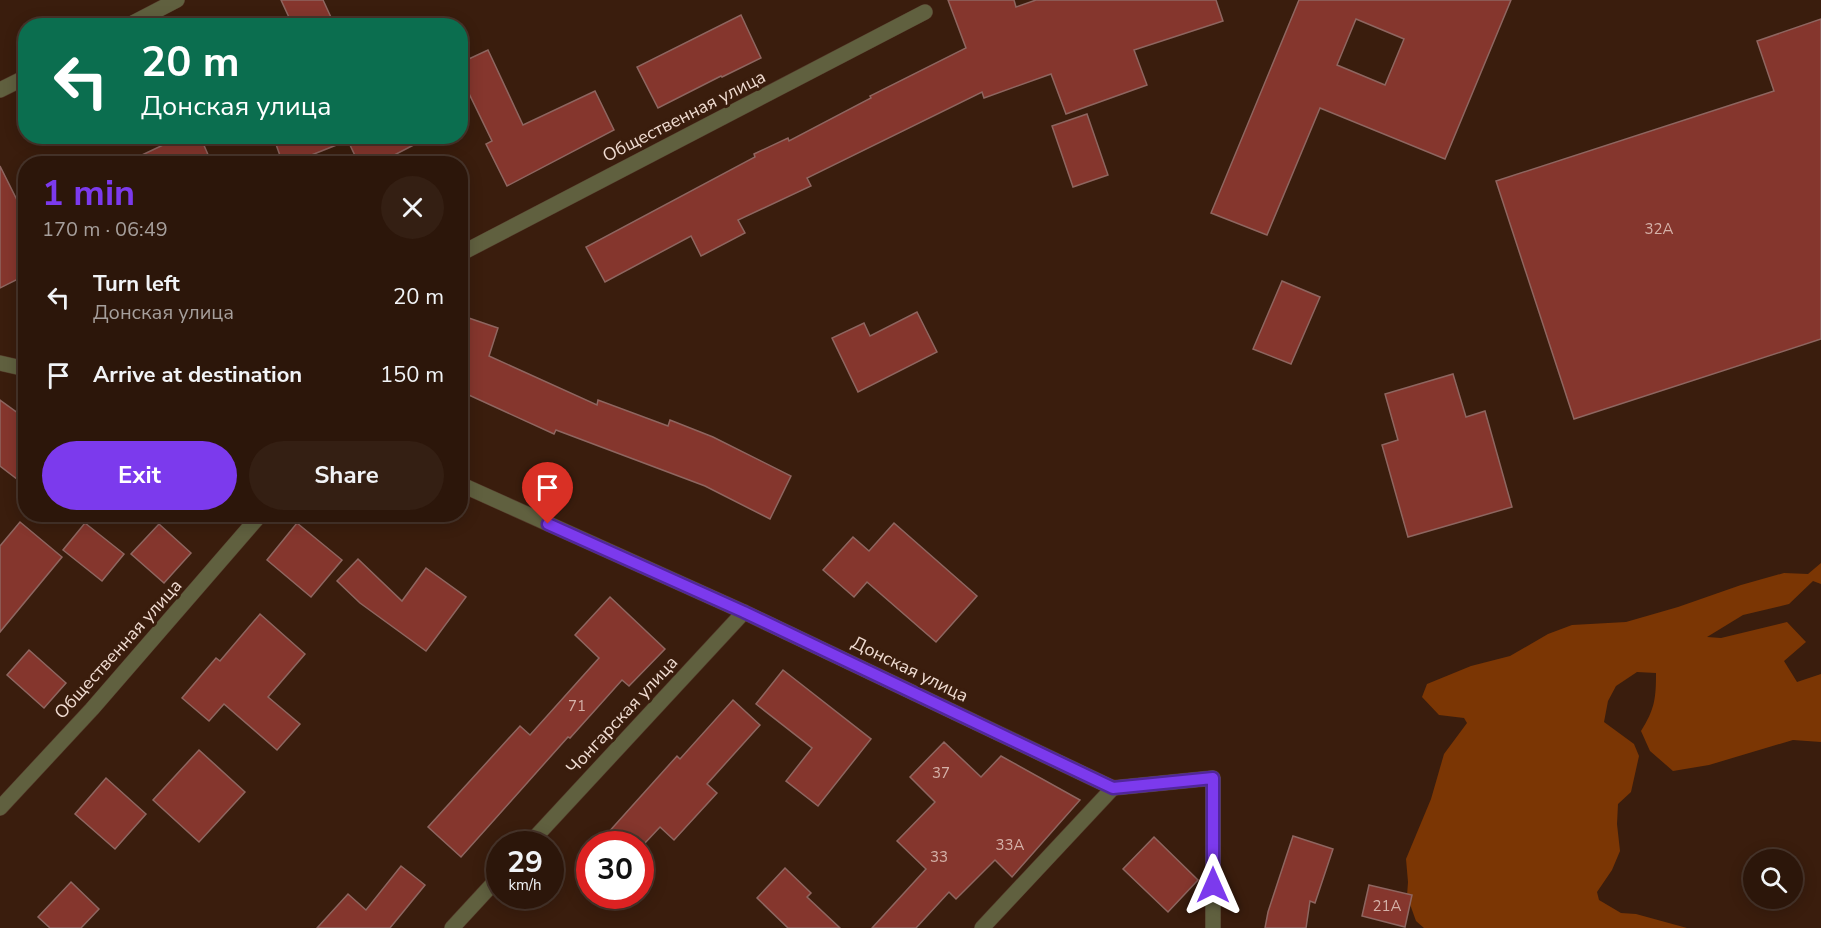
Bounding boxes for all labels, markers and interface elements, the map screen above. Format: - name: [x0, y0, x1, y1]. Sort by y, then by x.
- text: 20 m: [141, 34, 240, 91]
- icon: left: [42, 42, 120, 120]
- street label: Общественная улица: [598, 64, 770, 168]
- text: Донская улица: [141, 88, 331, 125]
- text: 1 min: [42, 169, 135, 218]
- button: close: [381, 176, 444, 239]
- text: 170 m · 06:49: [42, 216, 168, 243]
- house number: 32А: [1645, 219, 1674, 239]
- text: Turn left: [93, 269, 180, 299]
- icon: left: [42, 281, 75, 314]
- text: 20 m: [393, 282, 444, 312]
- text: Донская улица: [93, 299, 234, 326]
- icon: arrive: [42, 359, 75, 392]
- text: Arrive at destination: [93, 360, 302, 390]
- text: 150 m: [380, 360, 444, 390]
- button: Exit: [42, 441, 237, 510]
- button: Share: [249, 441, 444, 510]
- pin: [522, 462, 573, 524]
- icon: arrive: [531, 471, 564, 504]
- street label: Общественная улица: [49, 574, 187, 724]
- street label: Донская улица: [848, 630, 972, 708]
- street label: Чонгарская улица: [561, 651, 683, 779]
- house number: 71: [568, 696, 586, 716]
- house number: 37: [932, 763, 950, 783]
- speed limit sign: 30: [576, 831, 654, 909]
- house number: 33А: [996, 835, 1025, 855]
- text: 29: [507, 842, 543, 883]
- house number: 33: [930, 847, 948, 867]
- map controls: [1743, 849, 1803, 909]
- button: search: [1743, 849, 1803, 909]
- position arrow: [1181, 853, 1245, 917]
- text: km/h: [508, 875, 542, 895]
- house number: 21А: [1373, 896, 1402, 916]

